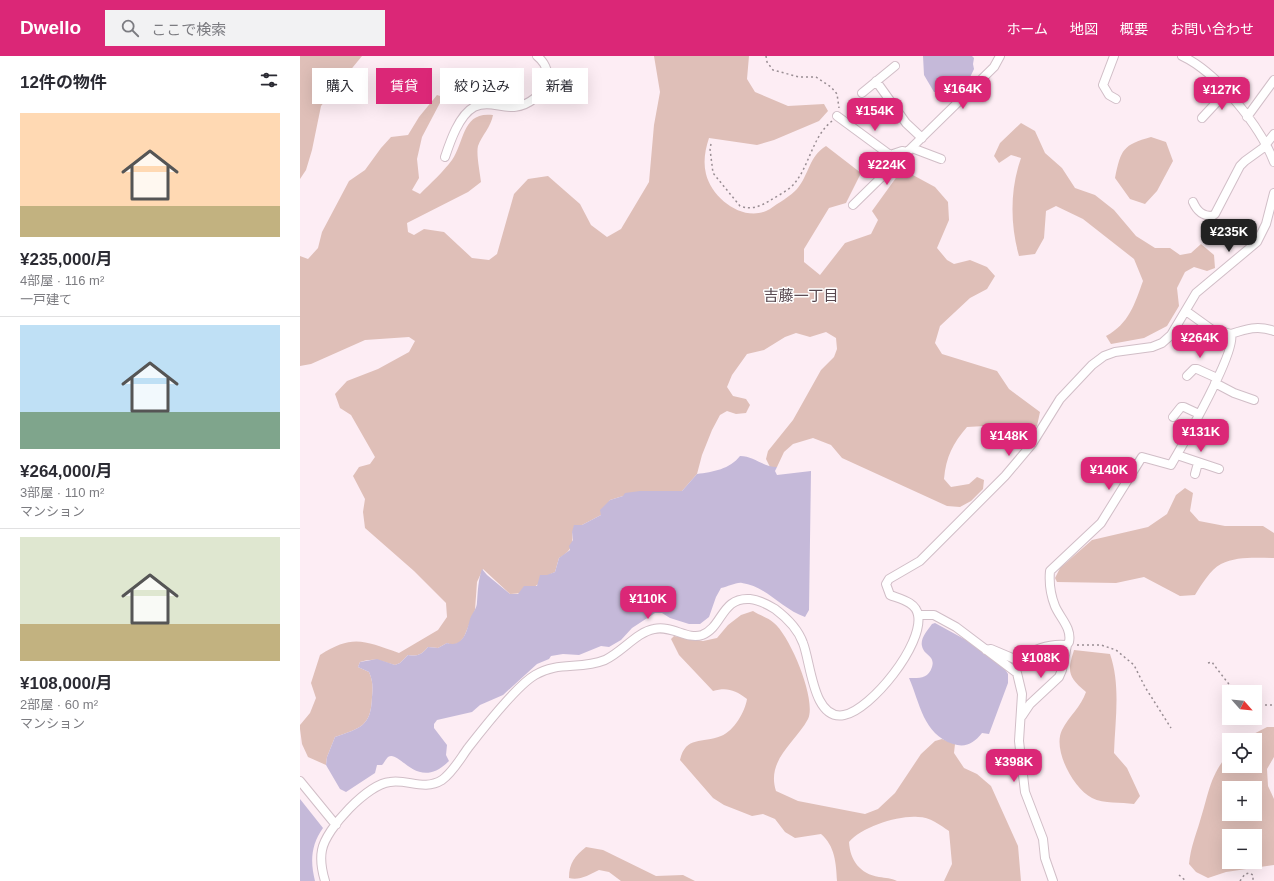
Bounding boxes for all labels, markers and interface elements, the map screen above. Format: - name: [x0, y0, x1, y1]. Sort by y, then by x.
- search box: [105, 10, 385, 46]
- text: Dwello: [20, 17, 81, 38]
- icon: search: [119, 17, 141, 39]
- text: ここで検索: [151, 21, 226, 38]
- text: ホーム: [1006, 21, 1048, 37]
- text: 地図: [1070, 21, 1098, 37]
- text: 概要: [1120, 21, 1148, 37]
- text: お問い合わせ: [1170, 21, 1254, 37]
- chip: 購入: [312, 68, 368, 104]
- chip: 賃貸: [376, 68, 432, 104]
- chip: 絞り込み: [440, 68, 524, 104]
- chip: 新着: [532, 68, 588, 104]
- icon: filters: [258, 69, 280, 91]
- text: 12件の物件: [20, 73, 107, 92]
- pin: ¥164K: [935, 76, 991, 110]
- pin: ¥127K: [1194, 77, 1250, 111]
- text: ¥164K: [944, 81, 982, 96]
- text: ¥127K: [1203, 82, 1241, 97]
- pin: ¥154K: [847, 98, 903, 132]
- text: ¥154K: [856, 103, 894, 118]
- icon: home: [114, 139, 186, 211]
- pin: ¥224K: [859, 152, 915, 186]
- text: ¥224K: [868, 157, 906, 172]
- pin: ¥235K: [1201, 219, 1257, 253]
- text: ¥235K: [1210, 224, 1248, 239]
- text: ¥235,000/月: [20, 250, 113, 269]
- text: 4部屋 · 116 m²: [20, 273, 104, 288]
- district label: 吉藤一丁目: [763, 287, 839, 304]
- text: 一戸建て: [20, 292, 72, 307]
- pin: ¥264K: [1172, 325, 1228, 359]
- text: ¥264K: [1181, 330, 1219, 345]
- icon: home: [114, 351, 186, 423]
- pin: ¥131K: [1173, 419, 1229, 453]
- pin: ¥148K: [981, 423, 1037, 457]
- text: ¥131K: [1182, 424, 1220, 439]
- text: ¥148K: [990, 428, 1028, 443]
- pin: ¥140K: [1081, 457, 1137, 491]
- text: ¥264,000/月: [20, 462, 113, 481]
- text: ¥140K: [1090, 462, 1128, 477]
- text: 3部屋 · 110 m²: [20, 485, 104, 500]
- text: マンション: [20, 504, 85, 519]
- icon: home: [114, 563, 186, 635]
- pin: ¥110K: [620, 586, 676, 620]
- text: ¥110K: [629, 591, 667, 606]
- pin: ¥108K: [1013, 645, 1069, 679]
- text: ¥108K: [1022, 650, 1060, 665]
- text: ¥108,000/月: [20, 674, 113, 693]
- north arrow: [1222, 685, 1262, 725]
- map controls: [1222, 685, 1262, 869]
- text: 2部屋 · 60 m²: [20, 697, 98, 712]
- text: マンション: [20, 716, 85, 731]
- button: locate: [1222, 733, 1262, 773]
- pin: ¥398K: [986, 749, 1042, 783]
- text: ¥398K: [995, 754, 1033, 769]
- button: +: [1222, 781, 1262, 821]
- button: −: [1222, 829, 1262, 869]

